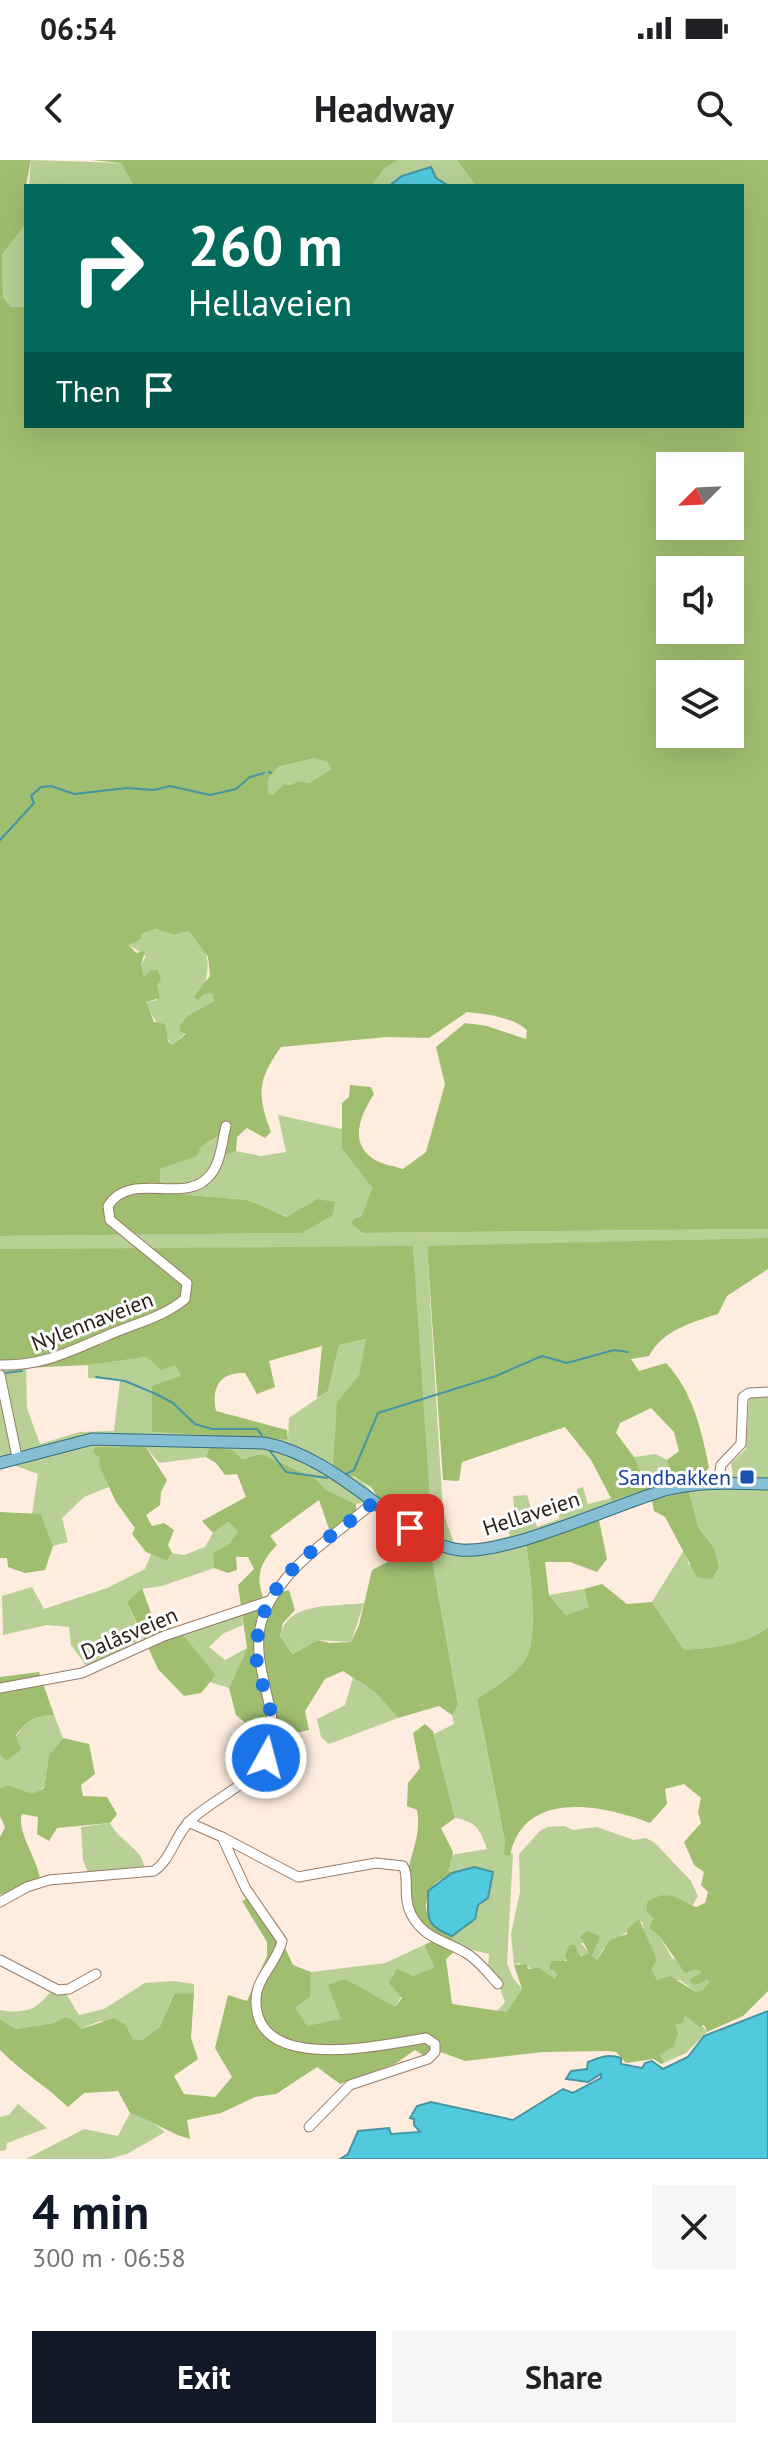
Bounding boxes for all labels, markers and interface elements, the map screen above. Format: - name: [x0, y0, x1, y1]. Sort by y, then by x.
- text: 06:54: [40, 9, 116, 48]
- text: Headway: [314, 85, 454, 132]
- icon: back: [32, 86, 76, 130]
- icon: search: [692, 86, 736, 130]
- text: 260 m: [188, 209, 343, 281]
- icon: right: [56, 216, 160, 320]
- text: Hellaveien: [188, 279, 352, 326]
- icon: arrive: [137, 368, 181, 412]
- text: Then: [56, 371, 121, 410]
- north arrow: [656, 452, 744, 540]
- map controls: [656, 452, 744, 748]
- button: sound: [656, 556, 744, 644]
- button: layers: [656, 660, 744, 748]
- street label: Nylennaveien: [27, 1285, 157, 1357]
- place label: Sandbakken: [618, 1463, 731, 1491]
- marker: Sandbakken: [738, 1468, 756, 1486]
- street label: Hellaveien: [479, 1484, 583, 1542]
- pin: [376, 1494, 444, 1562]
- icon: arrive: [388, 1506, 432, 1550]
- street label: Dalåsveien: [76, 1600, 182, 1666]
- position arrow: [224, 1716, 308, 1800]
- text: 4 min: [32, 2180, 149, 2242]
- button: close: [652, 2185, 736, 2269]
- text: 300 m · 06:58: [32, 2241, 186, 2274]
- button: Exit: [32, 2331, 376, 2423]
- button: Share: [392, 2331, 736, 2423]

